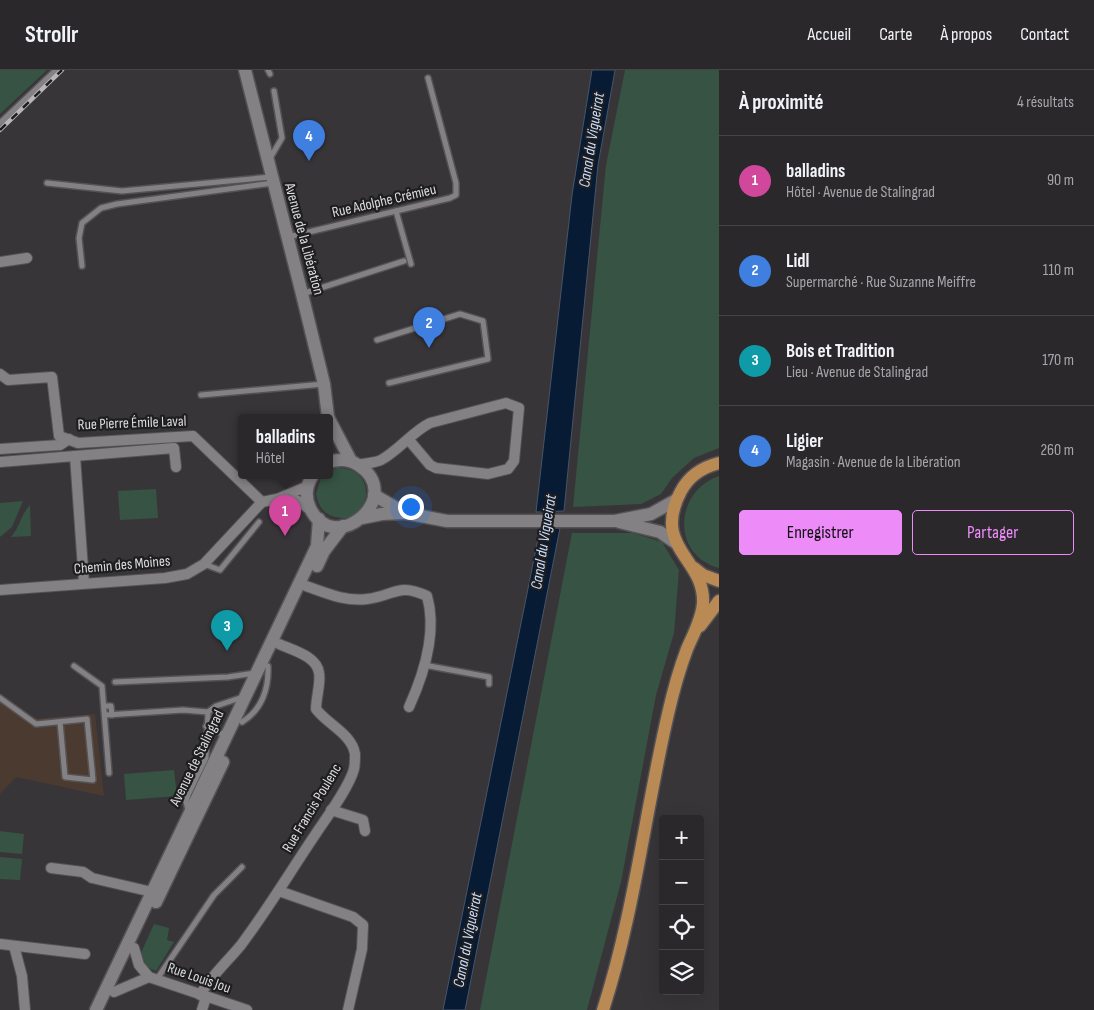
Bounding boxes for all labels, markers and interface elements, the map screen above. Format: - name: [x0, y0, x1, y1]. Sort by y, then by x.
- text: Strollr: [25, 20, 79, 49]
- text: Accueil: [807, 24, 851, 45]
- text: Carte: [879, 24, 912, 45]
- text: À propos: [940, 24, 992, 45]
- text: Contact: [1020, 24, 1069, 45]
- water label: Canal du Vigueirat: [575, 90, 609, 189]
- text: À proximité: [739, 90, 824, 115]
- text: 4 résultats: [1017, 93, 1074, 112]
- pin: 4: [293, 120, 325, 161]
- text: balladins: [786, 160, 845, 183]
- text: 1: [752, 171, 758, 190]
- text: 90 m: [1047, 171, 1074, 190]
- street label: Avenue de la Libération: [280, 180, 328, 297]
- street label: Rue Adolphe Crémieu: [330, 180, 438, 222]
- text: Hôtel · Avenue de Stalingrad: [786, 183, 935, 202]
- text: Lidl: [786, 250, 809, 273]
- text: 2: [751, 261, 759, 280]
- text: 110 m: [1043, 261, 1074, 280]
- text: Supermarché · Rue Suzanne Meiffre: [786, 273, 976, 292]
- pin: 2: [413, 307, 445, 348]
- text: Bois et Tradition: [786, 340, 894, 363]
- text: 3: [751, 351, 759, 370]
- text: 170 m: [1042, 351, 1074, 370]
- text: Lieu · Avenue de Stalingrad: [786, 363, 928, 382]
- street label: Rue Pierre Émile Laval: [77, 412, 187, 434]
- popup: [238, 414, 333, 479]
- text: balladins: [256, 426, 315, 449]
- text: Ligier: [786, 430, 823, 453]
- text: 4: [751, 441, 759, 460]
- text: 260 m: [1040, 441, 1074, 460]
- text: Hôtel: [256, 449, 285, 468]
- text: Magasin · Avenue de la Libération: [786, 453, 961, 472]
- water label: Canal du Vigueirat: [527, 492, 561, 591]
- your location: [398, 494, 424, 520]
- pin: 1: [269, 495, 301, 536]
- button: Enregistrer: [739, 510, 902, 555]
- button: Partager: [912, 510, 1074, 555]
- street label: Chemin des Moines: [73, 551, 171, 579]
- pin: 3: [211, 610, 243, 651]
- street label: Avenue de Stalingrad: [165, 707, 229, 810]
- street label: Rue Francis Poulenc: [278, 760, 346, 856]
- map controls: [659, 815, 704, 995]
- button: +: [659, 815, 704, 860]
- button: −: [659, 860, 704, 905]
- water label: Canal du Vigueirat: [450, 890, 487, 989]
- button: locate: [659, 905, 704, 950]
- button: layers: [659, 950, 704, 995]
- street label: Rue Louis Jou: [165, 958, 233, 998]

